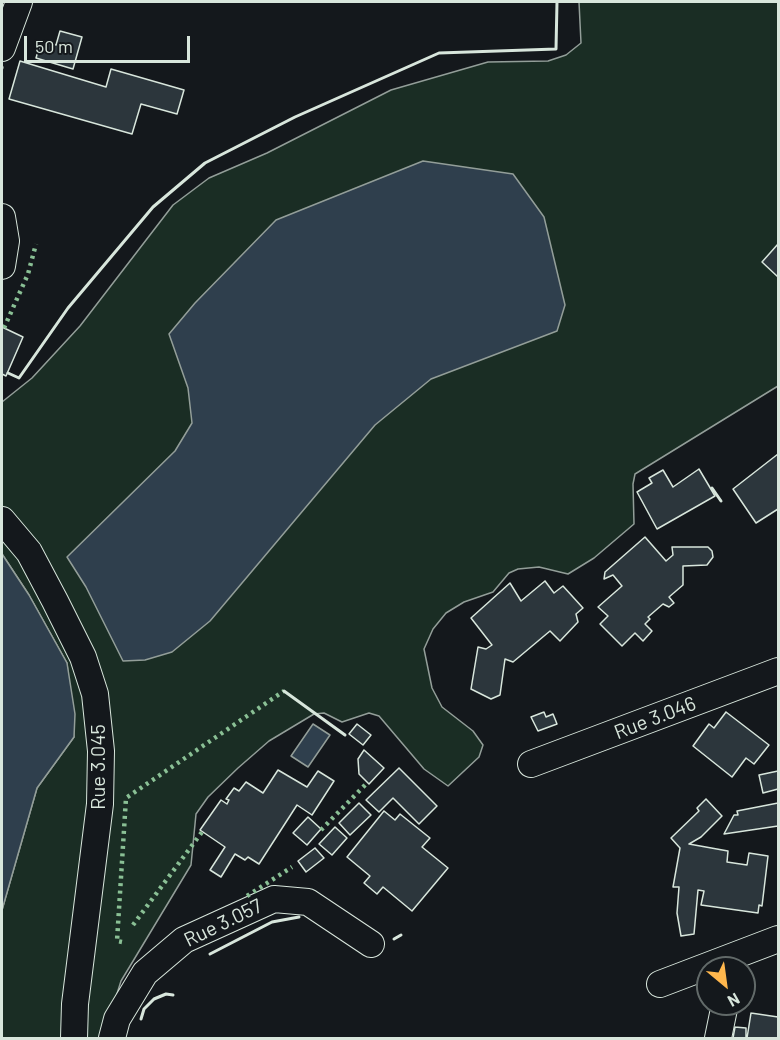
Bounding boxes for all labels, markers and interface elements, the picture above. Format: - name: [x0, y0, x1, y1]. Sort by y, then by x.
- scale bar: [27, 24, 194, 62]
- text: 50 m: [35, 35, 73, 57]
- street label: Rue 3.046: [611, 691, 699, 745]
- street label: Rue 3.045: [86, 724, 110, 810]
- street label: Rue 3.057: [180, 894, 266, 952]
- north arrow: [696, 956, 756, 1016]
- text: N: [725, 990, 743, 1011]

